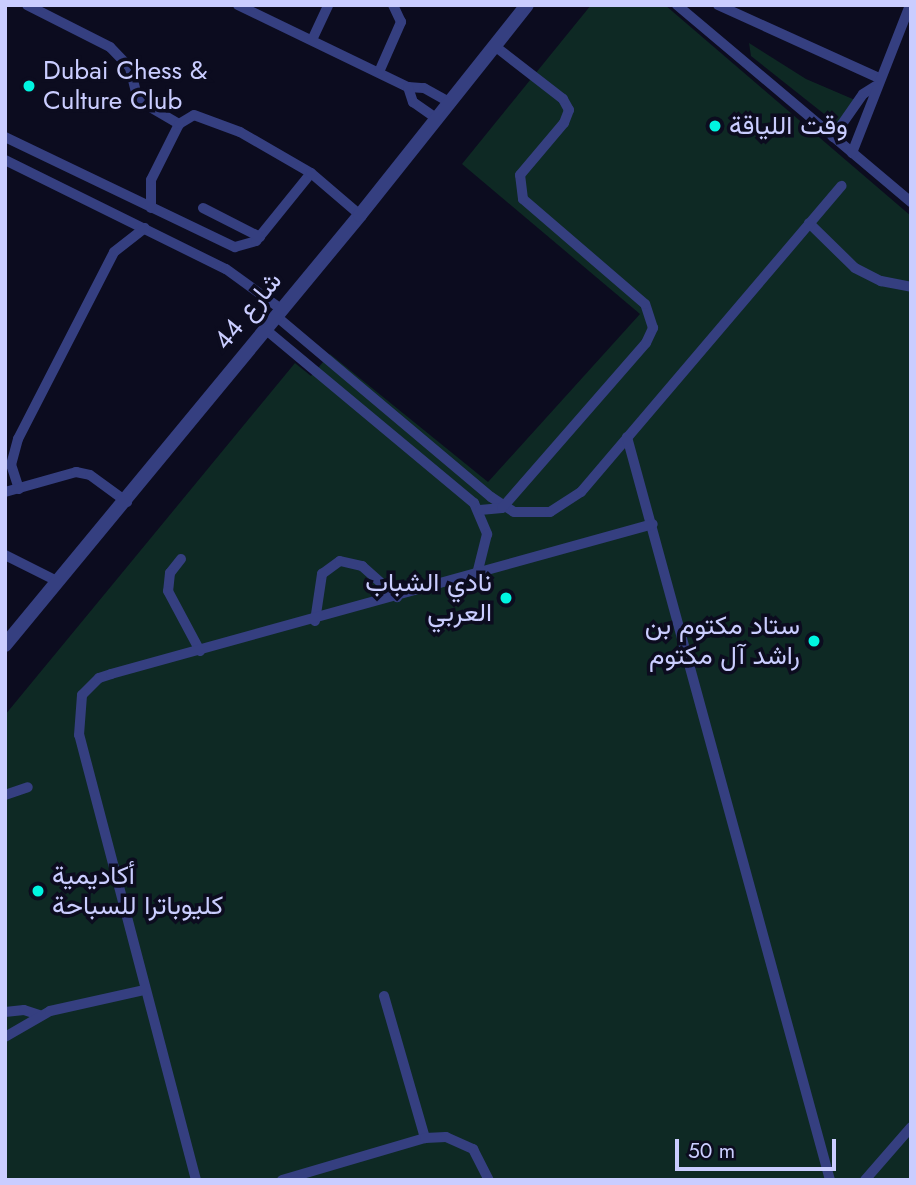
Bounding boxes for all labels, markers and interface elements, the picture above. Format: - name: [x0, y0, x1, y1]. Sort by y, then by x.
- place label: Dubai Chess & Culture Club: [43, 55, 207, 116]
- marker: Dubai Chess & Culture Club: [21, 78, 37, 94]
- place label: وقت اللياقة: [729, 110, 848, 142]
- marker: وقت اللياقة: [707, 118, 723, 134]
- street label: شارع 44: [207, 266, 289, 356]
- place label: نادي الشباب العربي: [365, 567, 492, 628]
- marker: نادي الشباب العربي: [498, 590, 514, 606]
- place label: ستاد مكتوم بن راشد آل مكتوم: [645, 610, 800, 672]
- marker: ستاد مكتوم بن راشد آل مكتوم: [806, 633, 822, 649]
- place label: أكاديمية كليوباترا للسباحة: [52, 860, 223, 922]
- marker: أكاديمية كليوباترا للسباحة: [30, 883, 46, 899]
- scale bar: [678, 1126, 839, 1170]
- text: 50 m: [688, 1136, 735, 1166]

